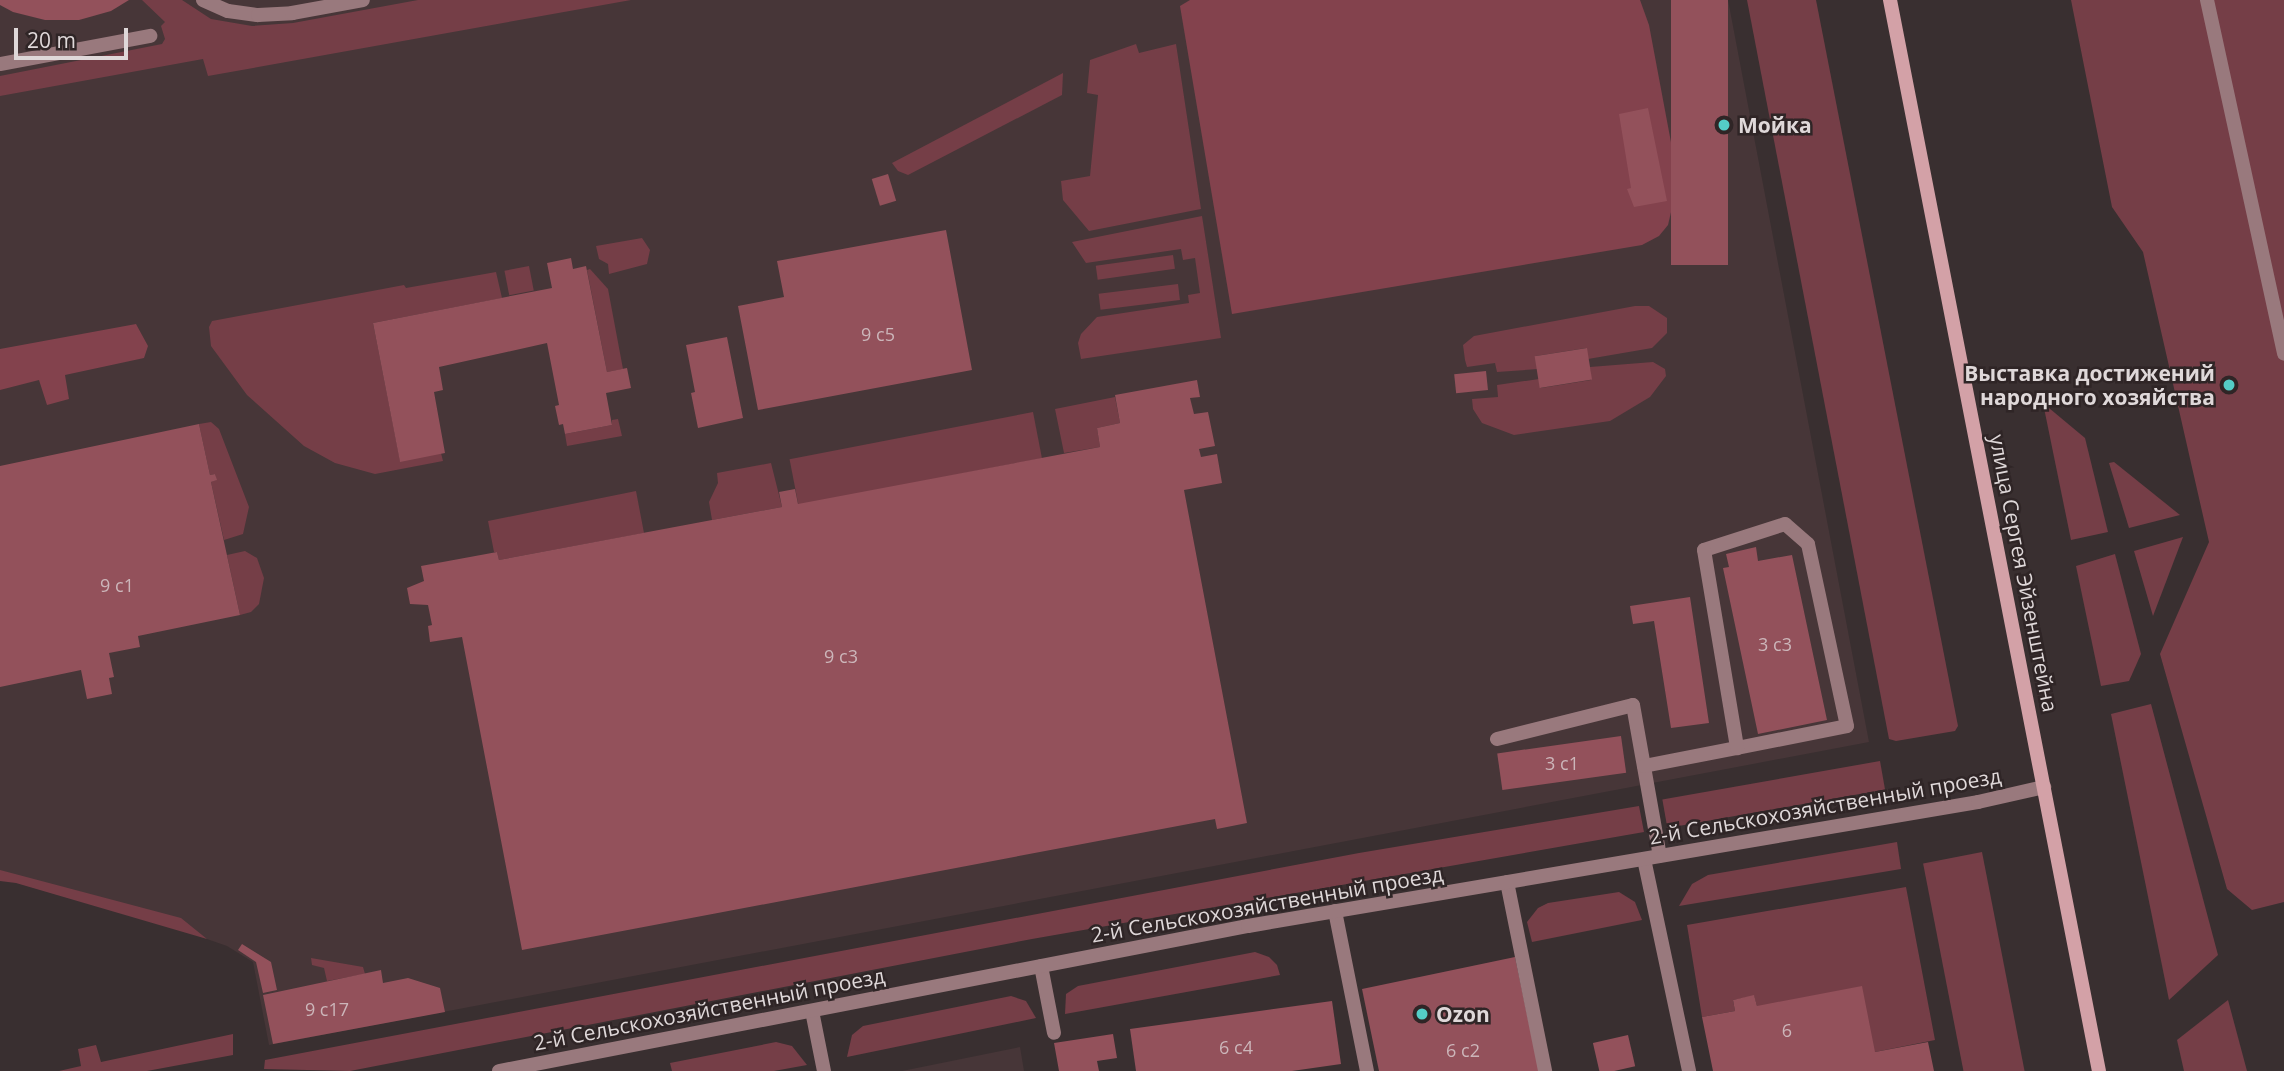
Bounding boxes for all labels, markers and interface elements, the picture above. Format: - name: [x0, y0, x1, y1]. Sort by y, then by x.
- scale bar: [18, 14, 131, 58]
- text: 20 m: [27, 26, 76, 54]
- place label: Мойка: [1738, 112, 1812, 138]
- marker: Мойка: [1716, 117, 1732, 133]
- house number: 9 с5: [861, 323, 895, 345]
- place label: Выставка достижений народного хозяйства: [1964, 360, 2215, 410]
- marker: Выставка достижений народного хозяйства: [2221, 377, 2237, 393]
- street label: улица Сергея Эйзенштейна: [1985, 432, 2063, 714]
- house number: 9 с1: [100, 574, 134, 596]
- house number: 3 c3: [1758, 633, 1792, 655]
- house number: 9 с3: [824, 645, 858, 667]
- house number: 3 c1: [1545, 752, 1579, 774]
- street label: 2-й Сельскохозяйственный проезд: [1647, 763, 2003, 849]
- street label: 2-й Сельскохозяйственный проезд: [1089, 861, 1445, 947]
- street label: 2-й Сельскохозяйственный проезд: [531, 963, 887, 1055]
- house number: 9 с17: [305, 998, 349, 1020]
- place label: Ozon: [1436, 1001, 1490, 1027]
- marker: Ozon: [1414, 1006, 1430, 1022]
- house number: 6: [1782, 1019, 1792, 1041]
- house number: 6 c4: [1219, 1036, 1253, 1058]
- house number: 6 с2: [1446, 1039, 1480, 1061]

